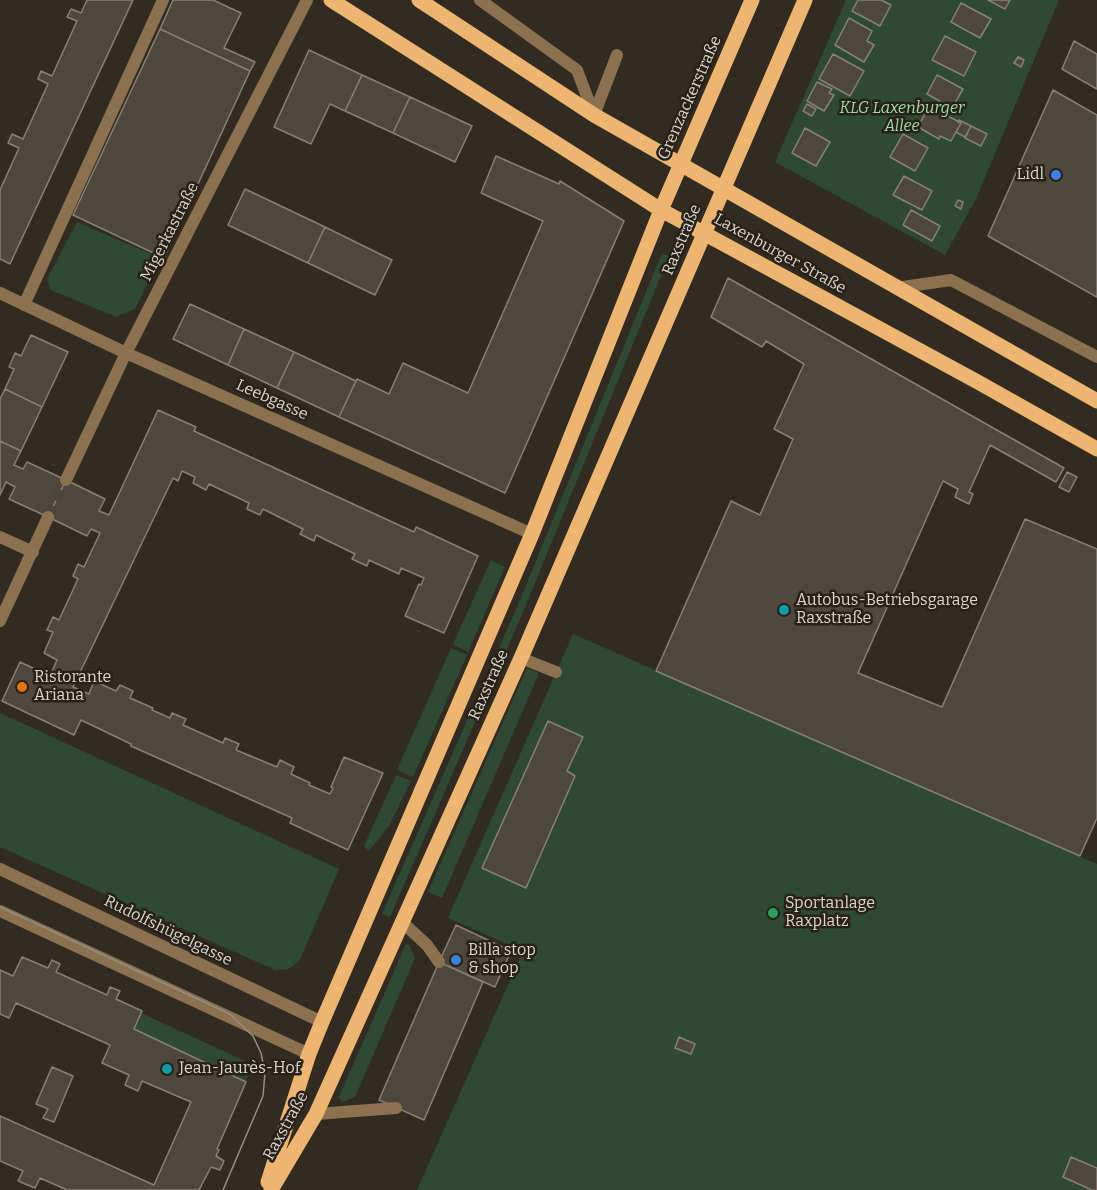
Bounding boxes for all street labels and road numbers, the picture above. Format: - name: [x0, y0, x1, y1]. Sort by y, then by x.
- street label: Grenzackerstraße: [654, 33, 726, 163]
- street label: Migerkastraße: [137, 179, 203, 285]
- street label: Raxstraße: [658, 202, 706, 278]
- street label: Laxenburger Straße: [711, 210, 849, 298]
- street label: Leebgasse: [233, 376, 311, 424]
- street label: Raxstraße: [465, 647, 513, 723]
- street label: Rudolfshügelgasse: [101, 892, 235, 970]
- street label: Raxstraße: [259, 1088, 313, 1164]

